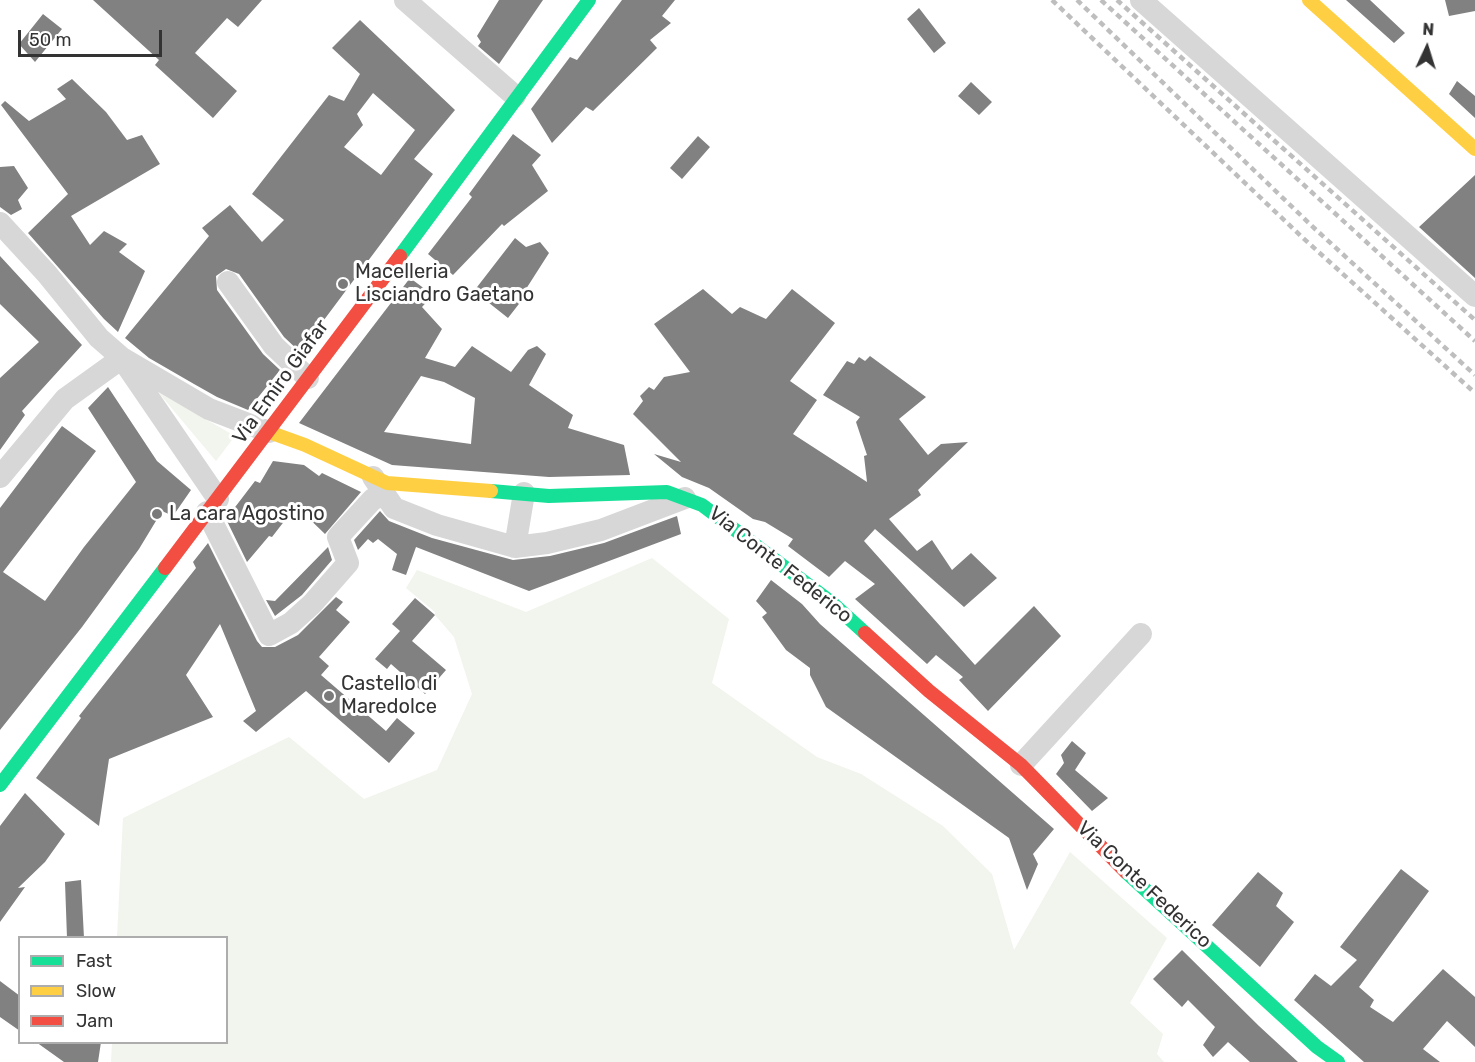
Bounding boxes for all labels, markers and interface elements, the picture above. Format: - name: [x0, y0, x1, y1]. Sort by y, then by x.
- scale bar: [21, 18, 165, 56]
- north arrow: [1397, 18, 1457, 78]
- text: N: [1422, 20, 1435, 39]
- text: 50 m: [29, 29, 72, 51]
- place label: Macelleria Lisciandro Gaetano: [355, 260, 534, 307]
- marker: Macelleria Lisciandro Gaetano: [336, 277, 350, 291]
- street label: Via Emiro Giafar: [228, 315, 334, 449]
- place label: La cara Agostino: [169, 502, 325, 526]
- street label: Via Conte Federico: [704, 502, 856, 628]
- marker: La cara Agostino: [150, 507, 164, 521]
- place label: Castello di Maredolce: [341, 672, 437, 719]
- marker: Castello di Maredolce: [322, 689, 336, 703]
- street label: Via Conte Federico: [1072, 816, 1216, 954]
- legend: [18, 936, 228, 1044]
- text: Fast: [76, 950, 112, 972]
- text: Slow: [76, 980, 116, 1002]
- text: Jam: [76, 1010, 113, 1032]

